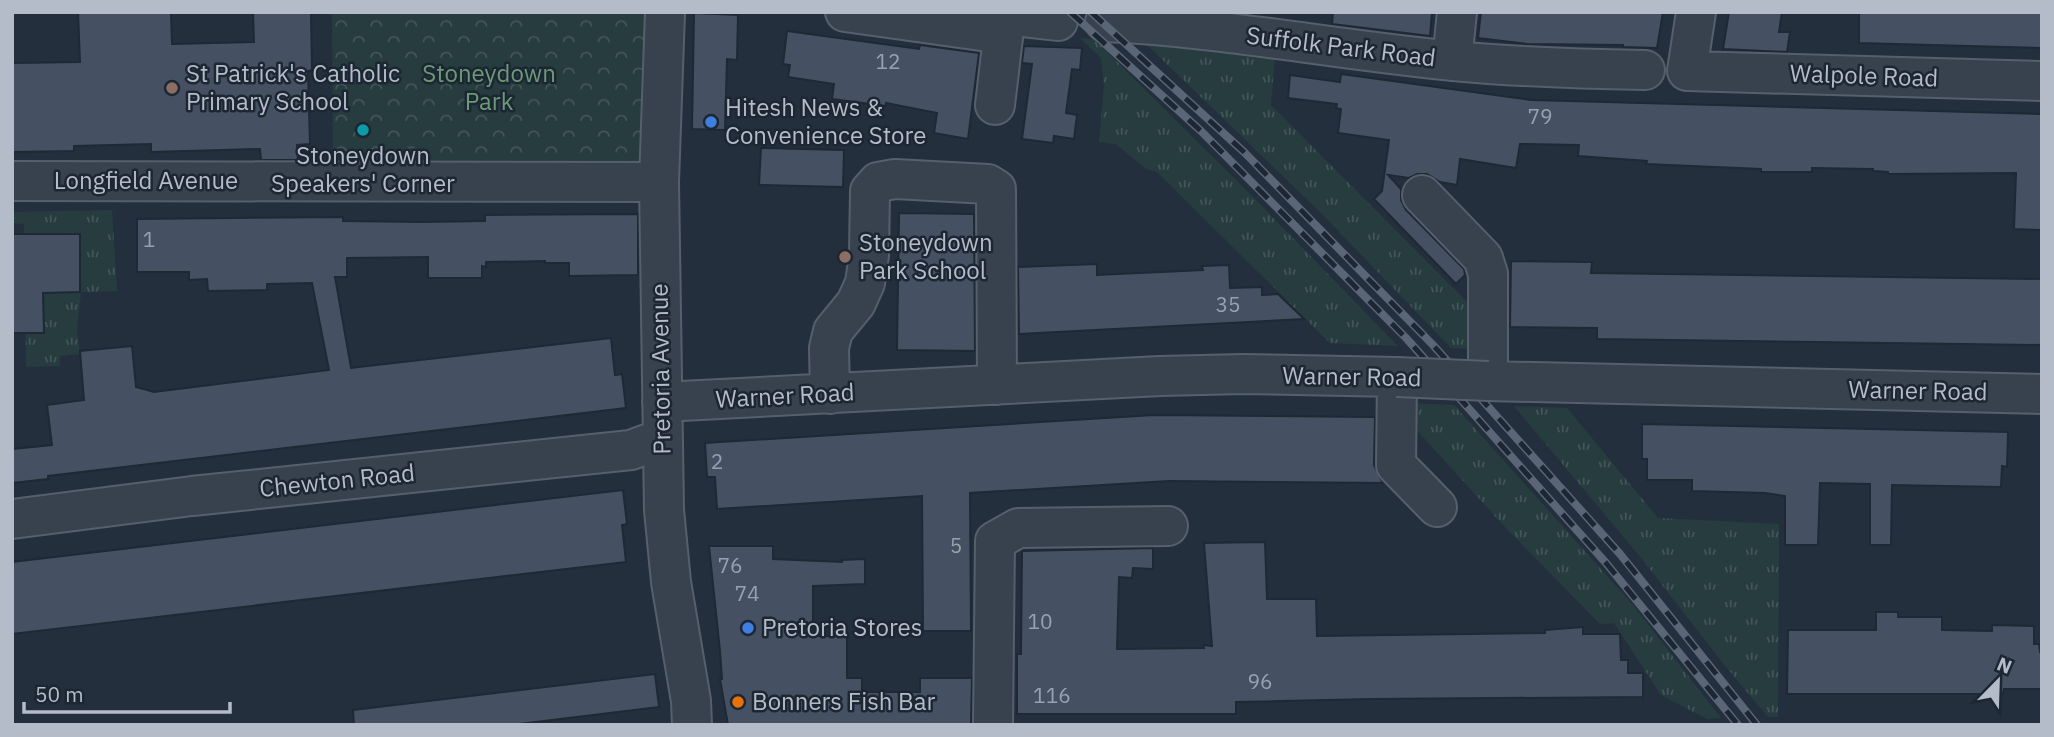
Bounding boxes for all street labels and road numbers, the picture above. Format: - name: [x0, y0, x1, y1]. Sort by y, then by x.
- street label: Suffolk Park Road: [1245, 19, 1438, 74]
- street label: Walpole Road: [1789, 56, 1939, 94]
- street label: Longfield Avenue: [54, 164, 238, 196]
- street label: Pretoria Avenue: [643, 283, 677, 455]
- street label: Warner Road: [1282, 359, 1422, 393]
- street label: Warner Road: [1848, 373, 1988, 407]
- street label: Warner Road: [715, 375, 855, 415]
- street label: Chewton Road: [258, 456, 416, 504]

